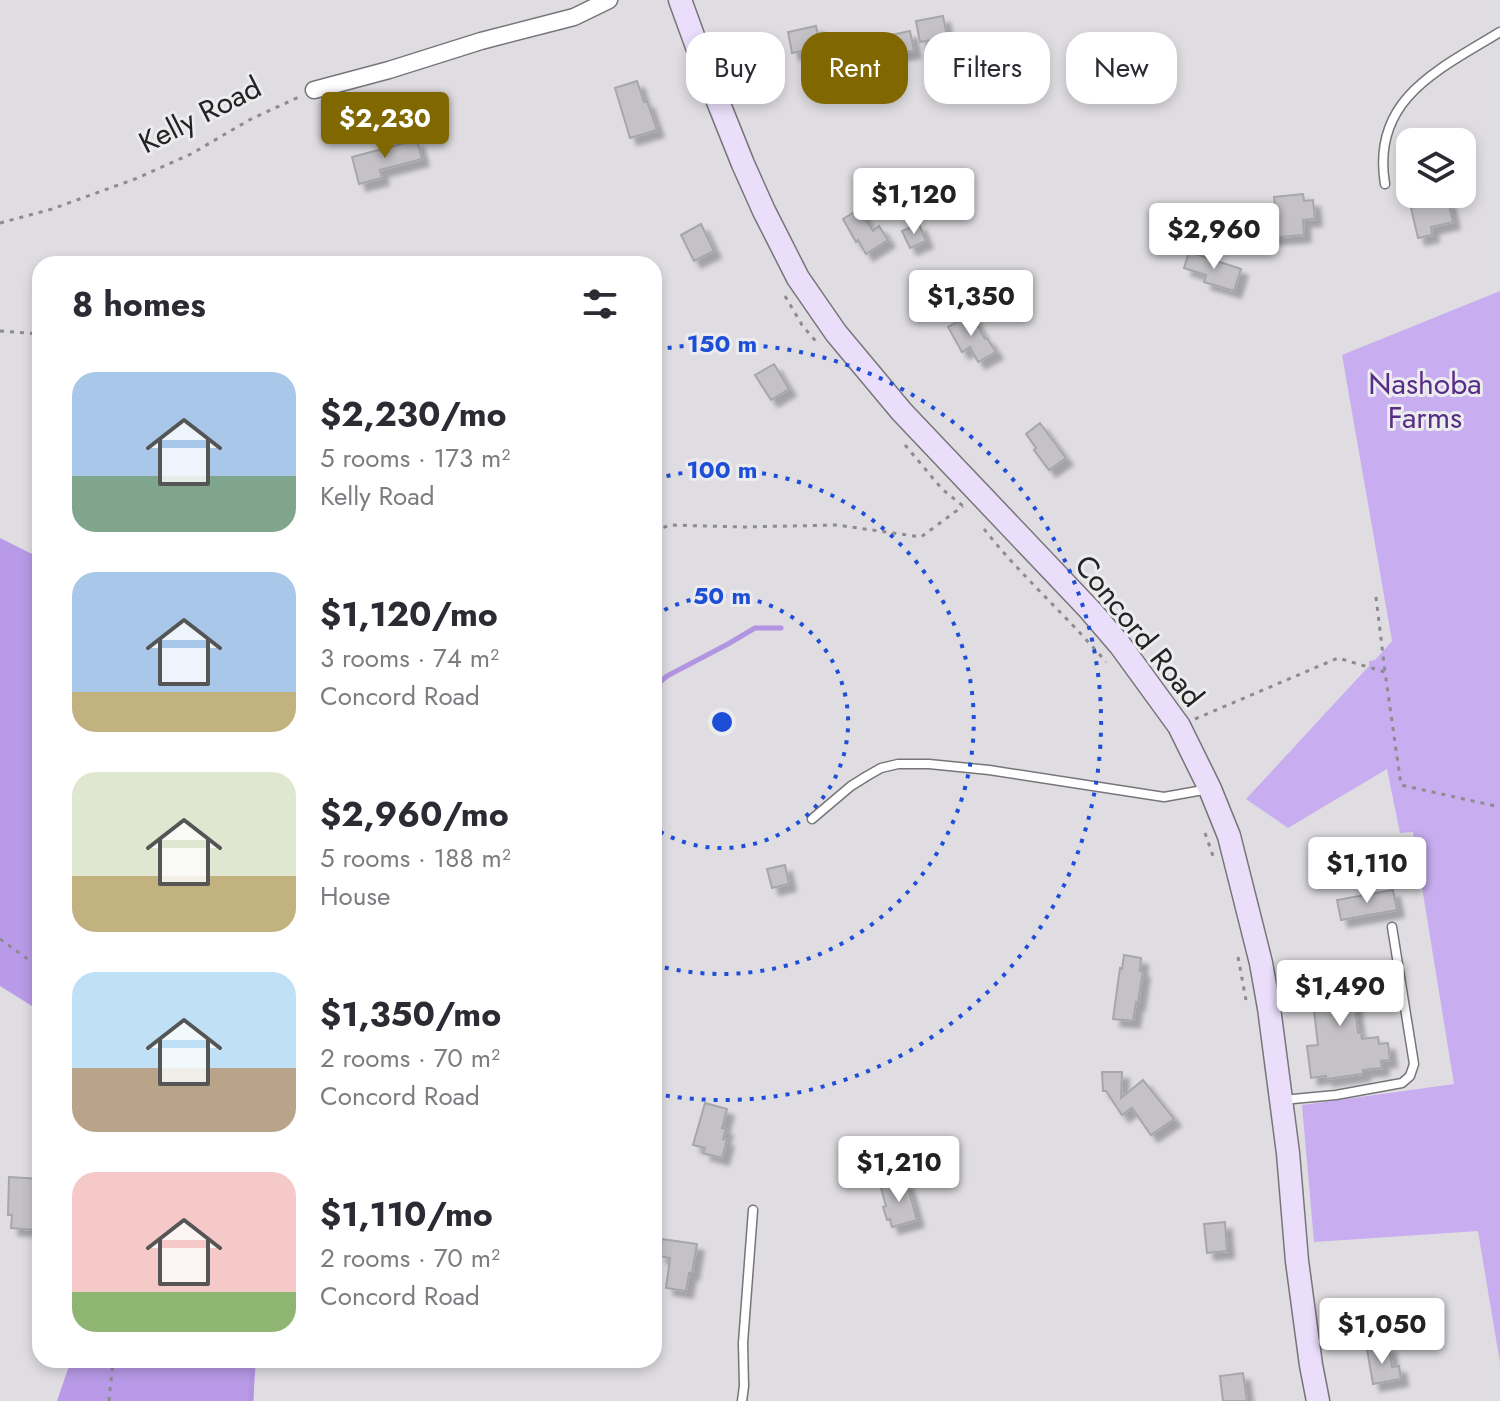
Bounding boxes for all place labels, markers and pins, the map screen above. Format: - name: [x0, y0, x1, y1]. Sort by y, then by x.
- pin: $2,230: [320, 92, 450, 160]
- pin: $1,120: [849, 168, 979, 236]
- pin: $2,960: [1149, 203, 1279, 271]
- pin: $1,350: [906, 270, 1036, 338]
- centre of rings: [708, 708, 736, 736]
- pin: $1,110: [1302, 837, 1432, 905]
- pin: $1,490: [1275, 960, 1405, 1028]
- pin: $1,210: [834, 1136, 964, 1204]
- pin: $1,050: [1317, 1298, 1447, 1366]

